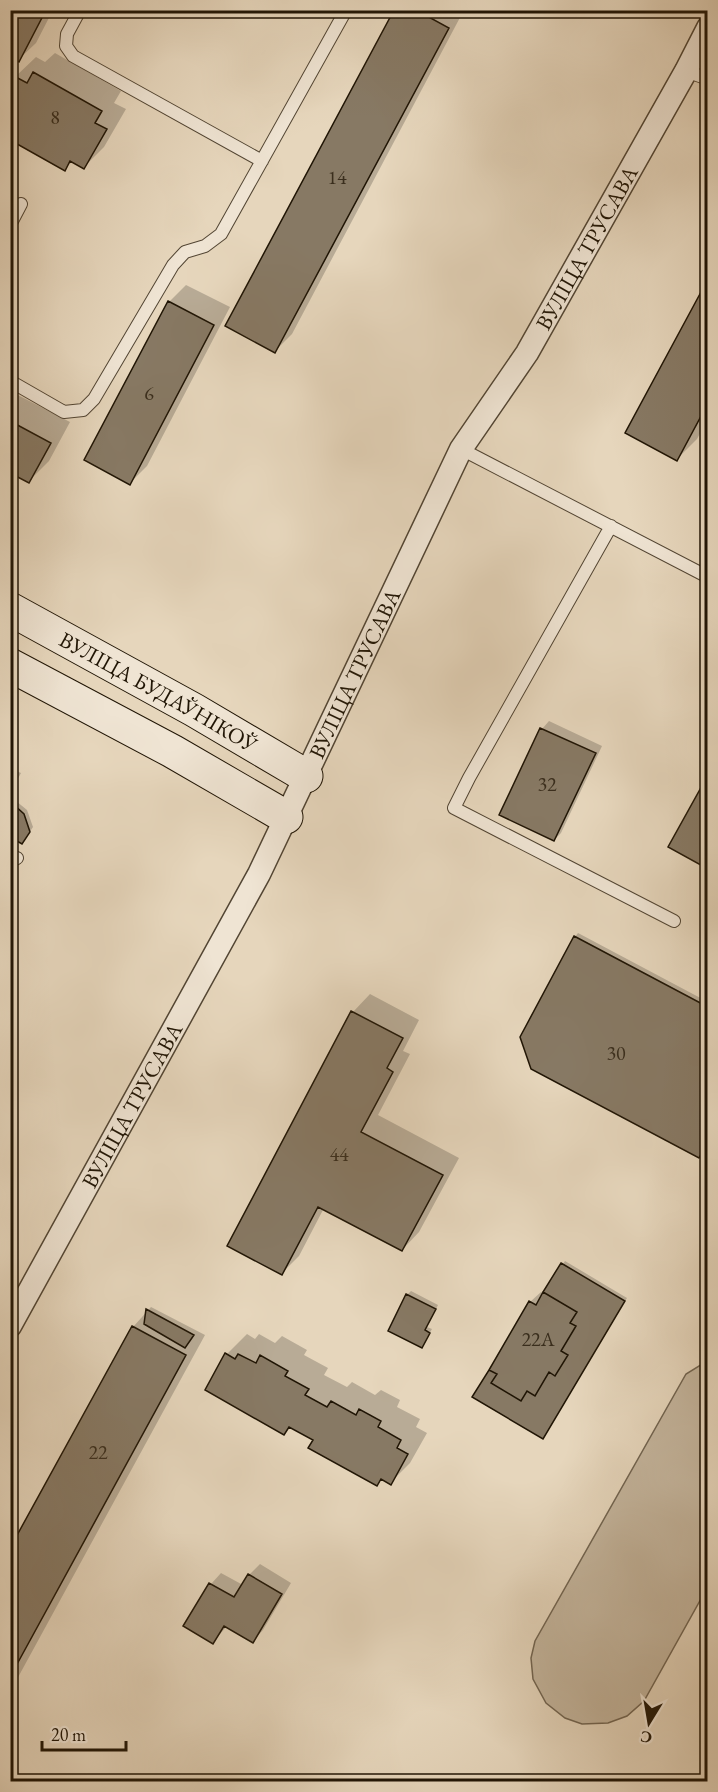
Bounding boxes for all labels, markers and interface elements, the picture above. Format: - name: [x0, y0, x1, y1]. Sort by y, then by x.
- house number: 8: [50, 104, 60, 130]
- street label: ВУЛІЦА ТРУСАВА: [529, 160, 645, 335]
- house number: 14: [327, 164, 347, 190]
- house number: 6: [144, 380, 154, 406]
- street label: ВУЛІЦА ТРУСАВА: [302, 583, 407, 763]
- street label: ВУЛІЦА БУДАЎНІКОЎ: [54, 625, 263, 759]
- house number: 32: [537, 771, 557, 797]
- street label: ВУЛІЦА ТРУСАВА: [74, 1017, 189, 1193]
- house number: 30: [606, 1040, 626, 1066]
- house number: 44: [329, 1141, 349, 1167]
- house number: 22А: [521, 1326, 555, 1352]
- house number: 22: [88, 1439, 108, 1465]
- north arrow: [619, 1693, 679, 1753]
- scale bar: [42, 1714, 126, 1752]
- text: 20 m: [51, 1723, 86, 1746]
- text: С: [639, 1726, 654, 1749]

